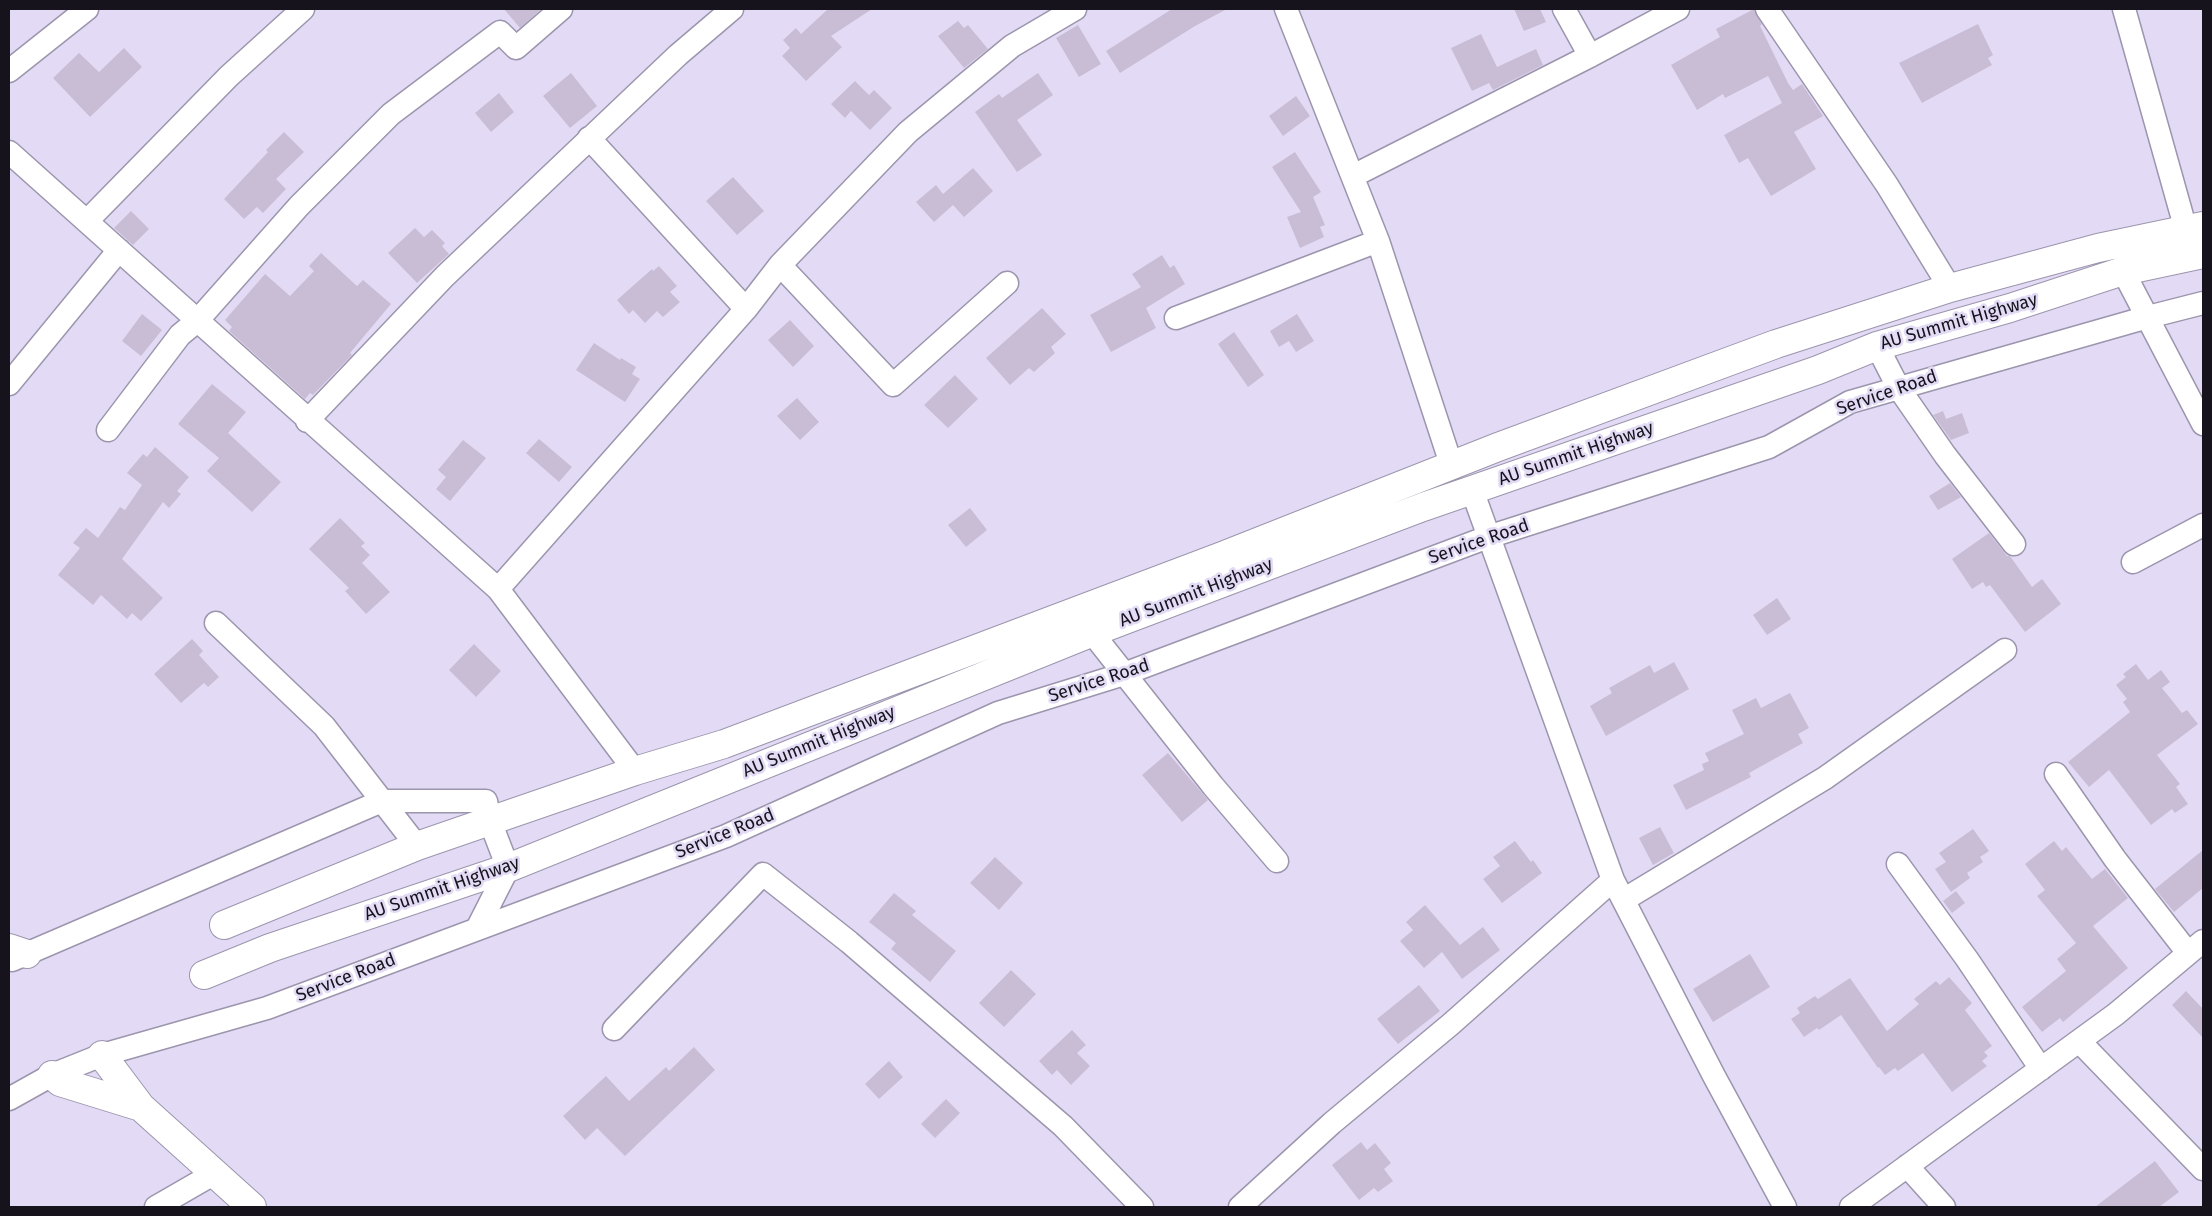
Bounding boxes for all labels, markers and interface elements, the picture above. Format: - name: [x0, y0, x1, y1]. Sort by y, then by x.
- street label: AU Summit Highway: [1878, 289, 2040, 355]
- street label: Service Road: [1834, 366, 1940, 420]
- street label: AU Summit Highway: [1496, 417, 1656, 491]
- street label: Service Road: [1426, 515, 1532, 569]
- street label: AU Summit Highway: [1116, 554, 1276, 632]
- street label: Service Road: [1046, 655, 1152, 707]
- street label: AU Summit Highway: [740, 702, 898, 782]
- street label: Service Road: [672, 804, 778, 864]
- street label: AU Summit Highway: [362, 852, 522, 926]
- street label: Service Road: [293, 949, 399, 1007]

